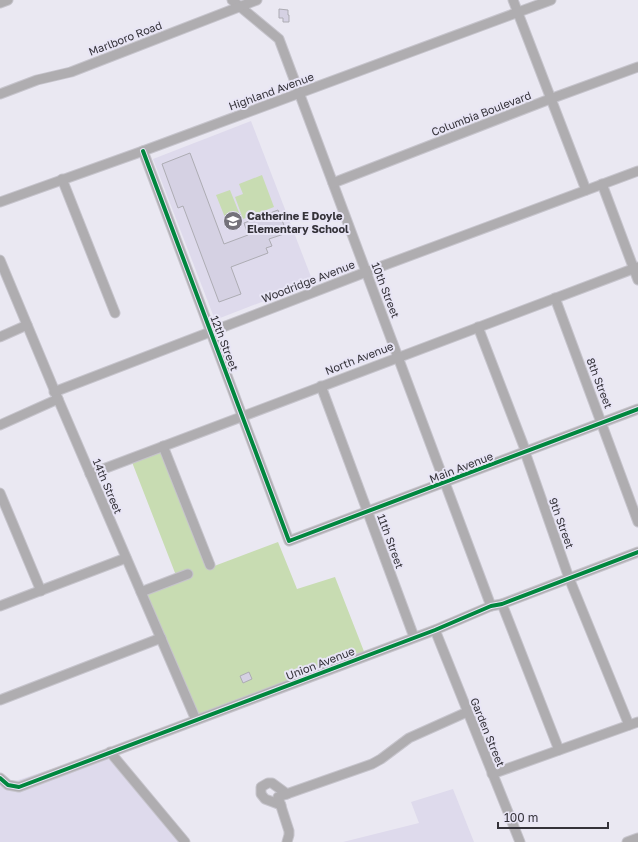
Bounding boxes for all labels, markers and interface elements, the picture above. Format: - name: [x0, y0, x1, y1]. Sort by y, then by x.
- street label: Marlboro Road: [87, 18, 163, 58]
- street label: Highland Avenue: [227, 70, 315, 112]
- street label: Columbia Boulevard: [429, 88, 533, 138]
- place label: Catherine E Doyle Elementary School: [247, 209, 349, 235]
- school or university icon: Catherine E Doyle Elementary School: [222, 210, 244, 232]
- street label: Woodridge Avenue: [260, 257, 356, 305]
- street label: 10th Street: [369, 260, 403, 320]
- street label: 12th Street: [209, 314, 241, 372]
- street label: North Avenue: [323, 339, 395, 377]
- street label: 8th Street: [584, 356, 616, 410]
- street label: Main Avenue: [427, 449, 495, 485]
- street label: 14th Street: [91, 457, 125, 515]
- street label: 9th Street: [547, 496, 577, 550]
- street label: 11th Street: [375, 512, 407, 570]
- street label: Union Avenue: [284, 644, 356, 682]
- street label: Garden Street: [468, 696, 508, 768]
- scale bar: [498, 804, 608, 830]
- text: 100 m: [504, 810, 538, 825]

